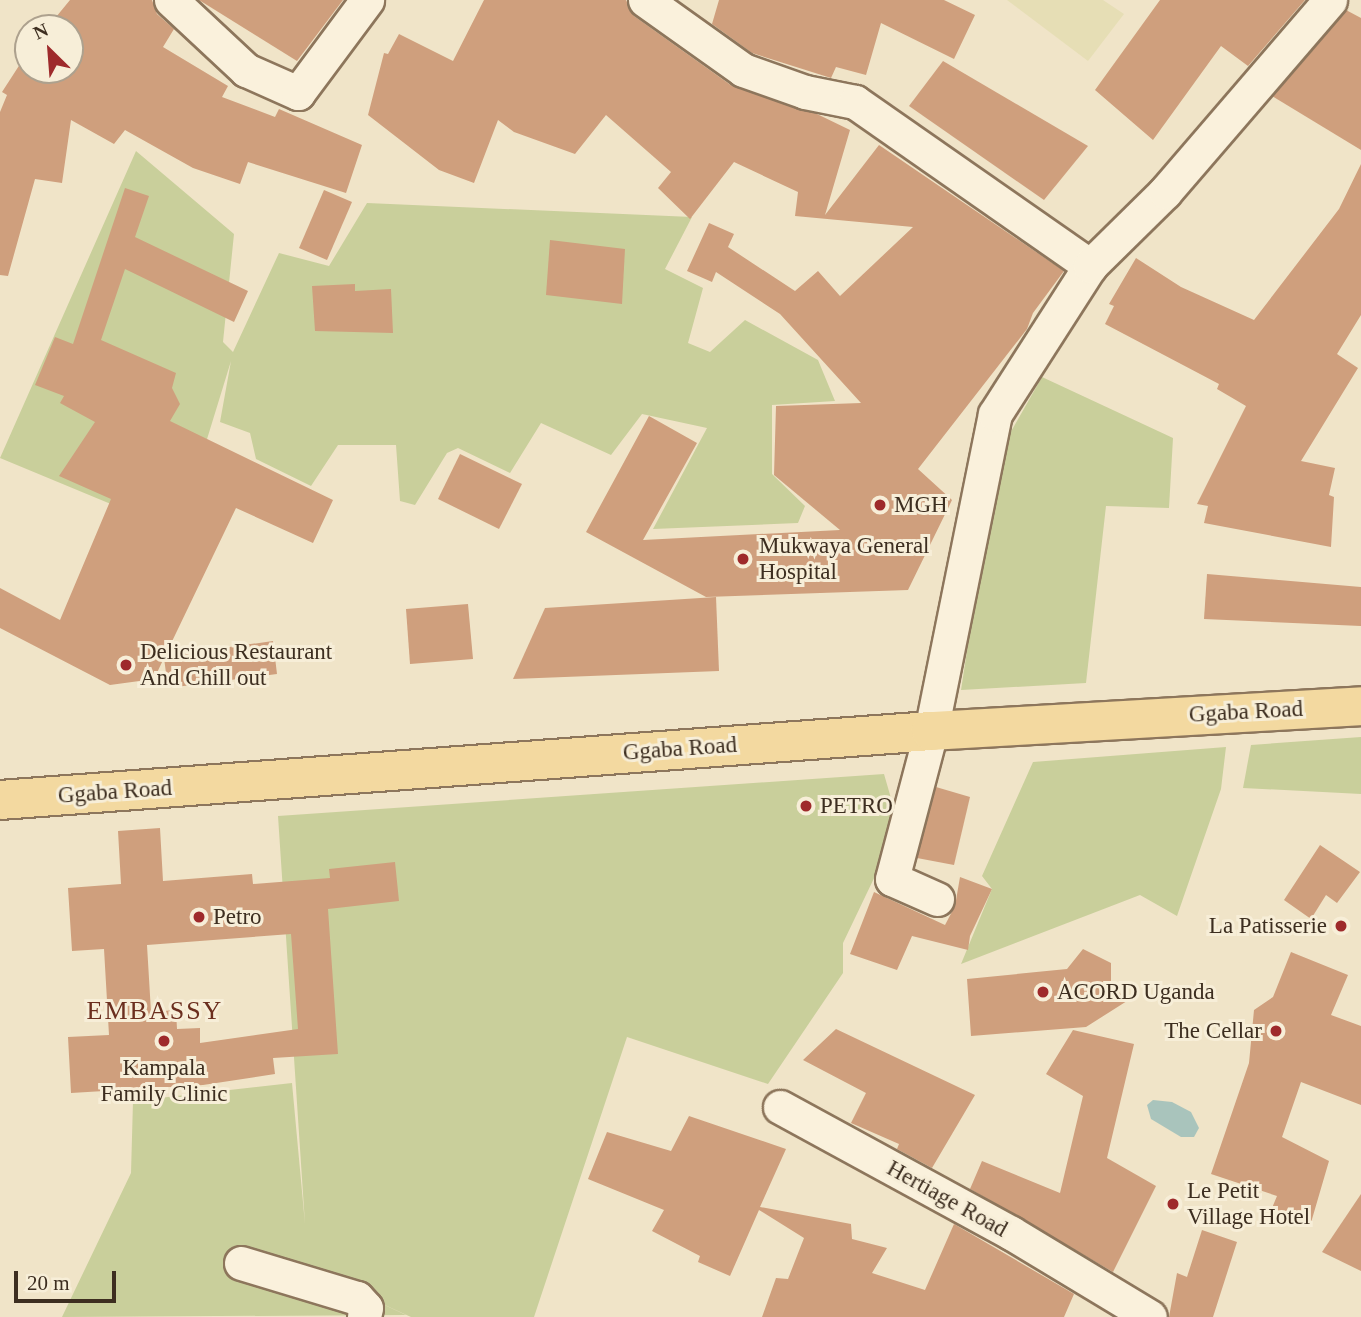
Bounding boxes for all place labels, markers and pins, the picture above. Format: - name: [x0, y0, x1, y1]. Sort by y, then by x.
- place label: MGH: [894, 491, 948, 519]
- marker: MGH: [872, 497, 888, 513]
- place label: Mukwaya General Hospital: [759, 532, 930, 586]
- marker: Mukwaya General Hospital: [733, 549, 753, 569]
- place label: Delicious Restaurant And Chill out: [140, 638, 332, 692]
- marker: Delicious Restaurant And Chill out: [118, 657, 134, 673]
- place label: PETRO: [820, 792, 893, 820]
- marker: PETRO: [798, 798, 814, 814]
- place label: Petro: [213, 903, 262, 931]
- marker: Petro: [191, 909, 207, 925]
- place label: La Patisserie: [1209, 912, 1327, 940]
- marker: La Patisserie: [1333, 918, 1349, 934]
- place label: ACORD Uganda: [1057, 978, 1215, 1006]
- marker: ACORD Uganda: [1035, 984, 1051, 1000]
- place label: The Cellar: [1164, 1017, 1262, 1045]
- marker: The Cellar: [1268, 1023, 1284, 1039]
- marker: Kampala Family Clinic: [154, 1031, 174, 1051]
- place label: Kampala Family Clinic: [100, 1054, 228, 1108]
- place label: Le Petit Village Hotel: [1187, 1177, 1310, 1231]
- marker: Le Petit Village Hotel: [1165, 1196, 1181, 1212]

